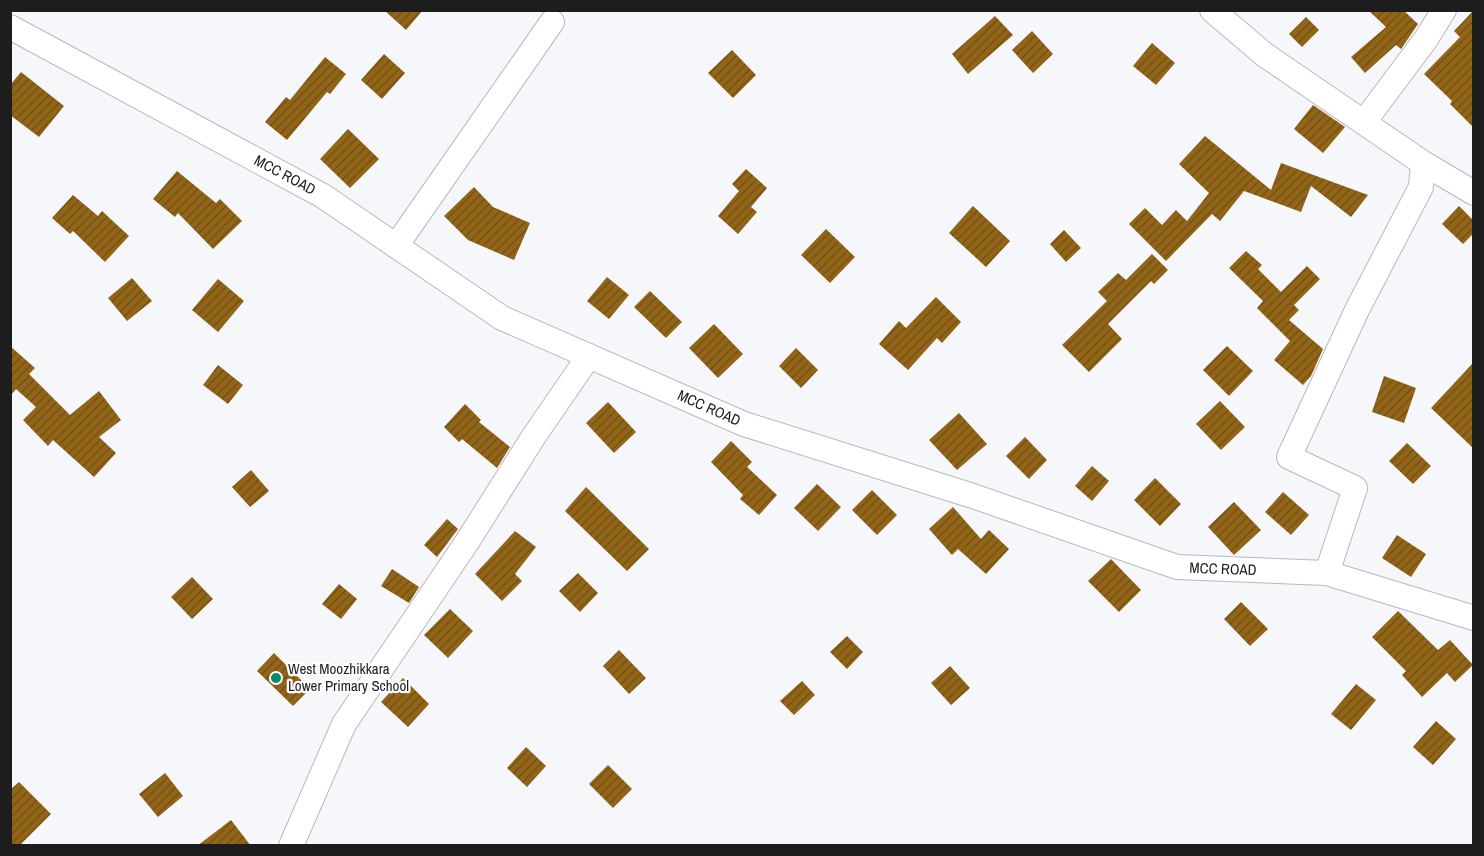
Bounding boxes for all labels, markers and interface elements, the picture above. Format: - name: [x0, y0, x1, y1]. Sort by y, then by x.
- street label: MCC ROAD: [251, 150, 320, 200]
- street label: MCC ROAD: [674, 384, 744, 431]
- street label: MCC ROAD: [1189, 557, 1257, 580]
- place label: West Moozhikkara Lower Primary School: [288, 658, 409, 696]
- marker: West Moozhikkara Lower Primary School: [269, 671, 283, 685]

